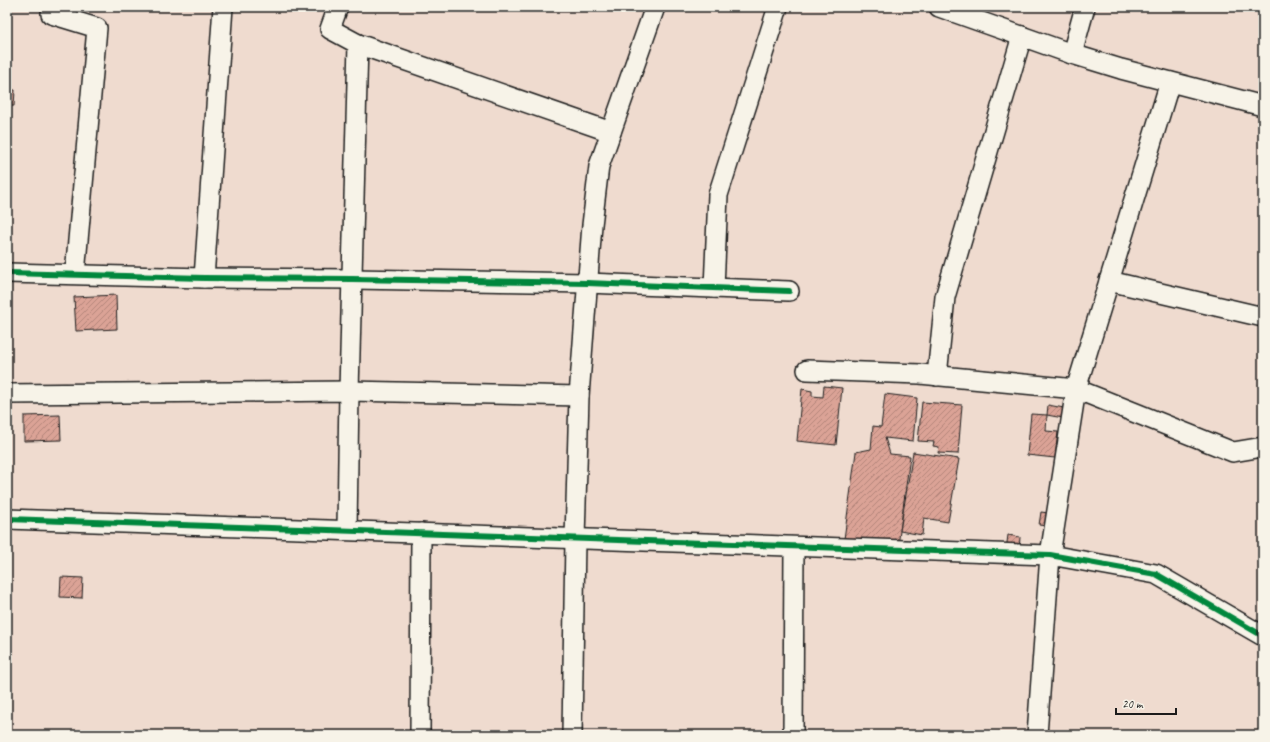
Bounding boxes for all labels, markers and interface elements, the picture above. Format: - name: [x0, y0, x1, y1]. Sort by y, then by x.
- scale bar: [1116, 690, 1176, 716]
- text: 20 m: [1122, 696, 1144, 712]

